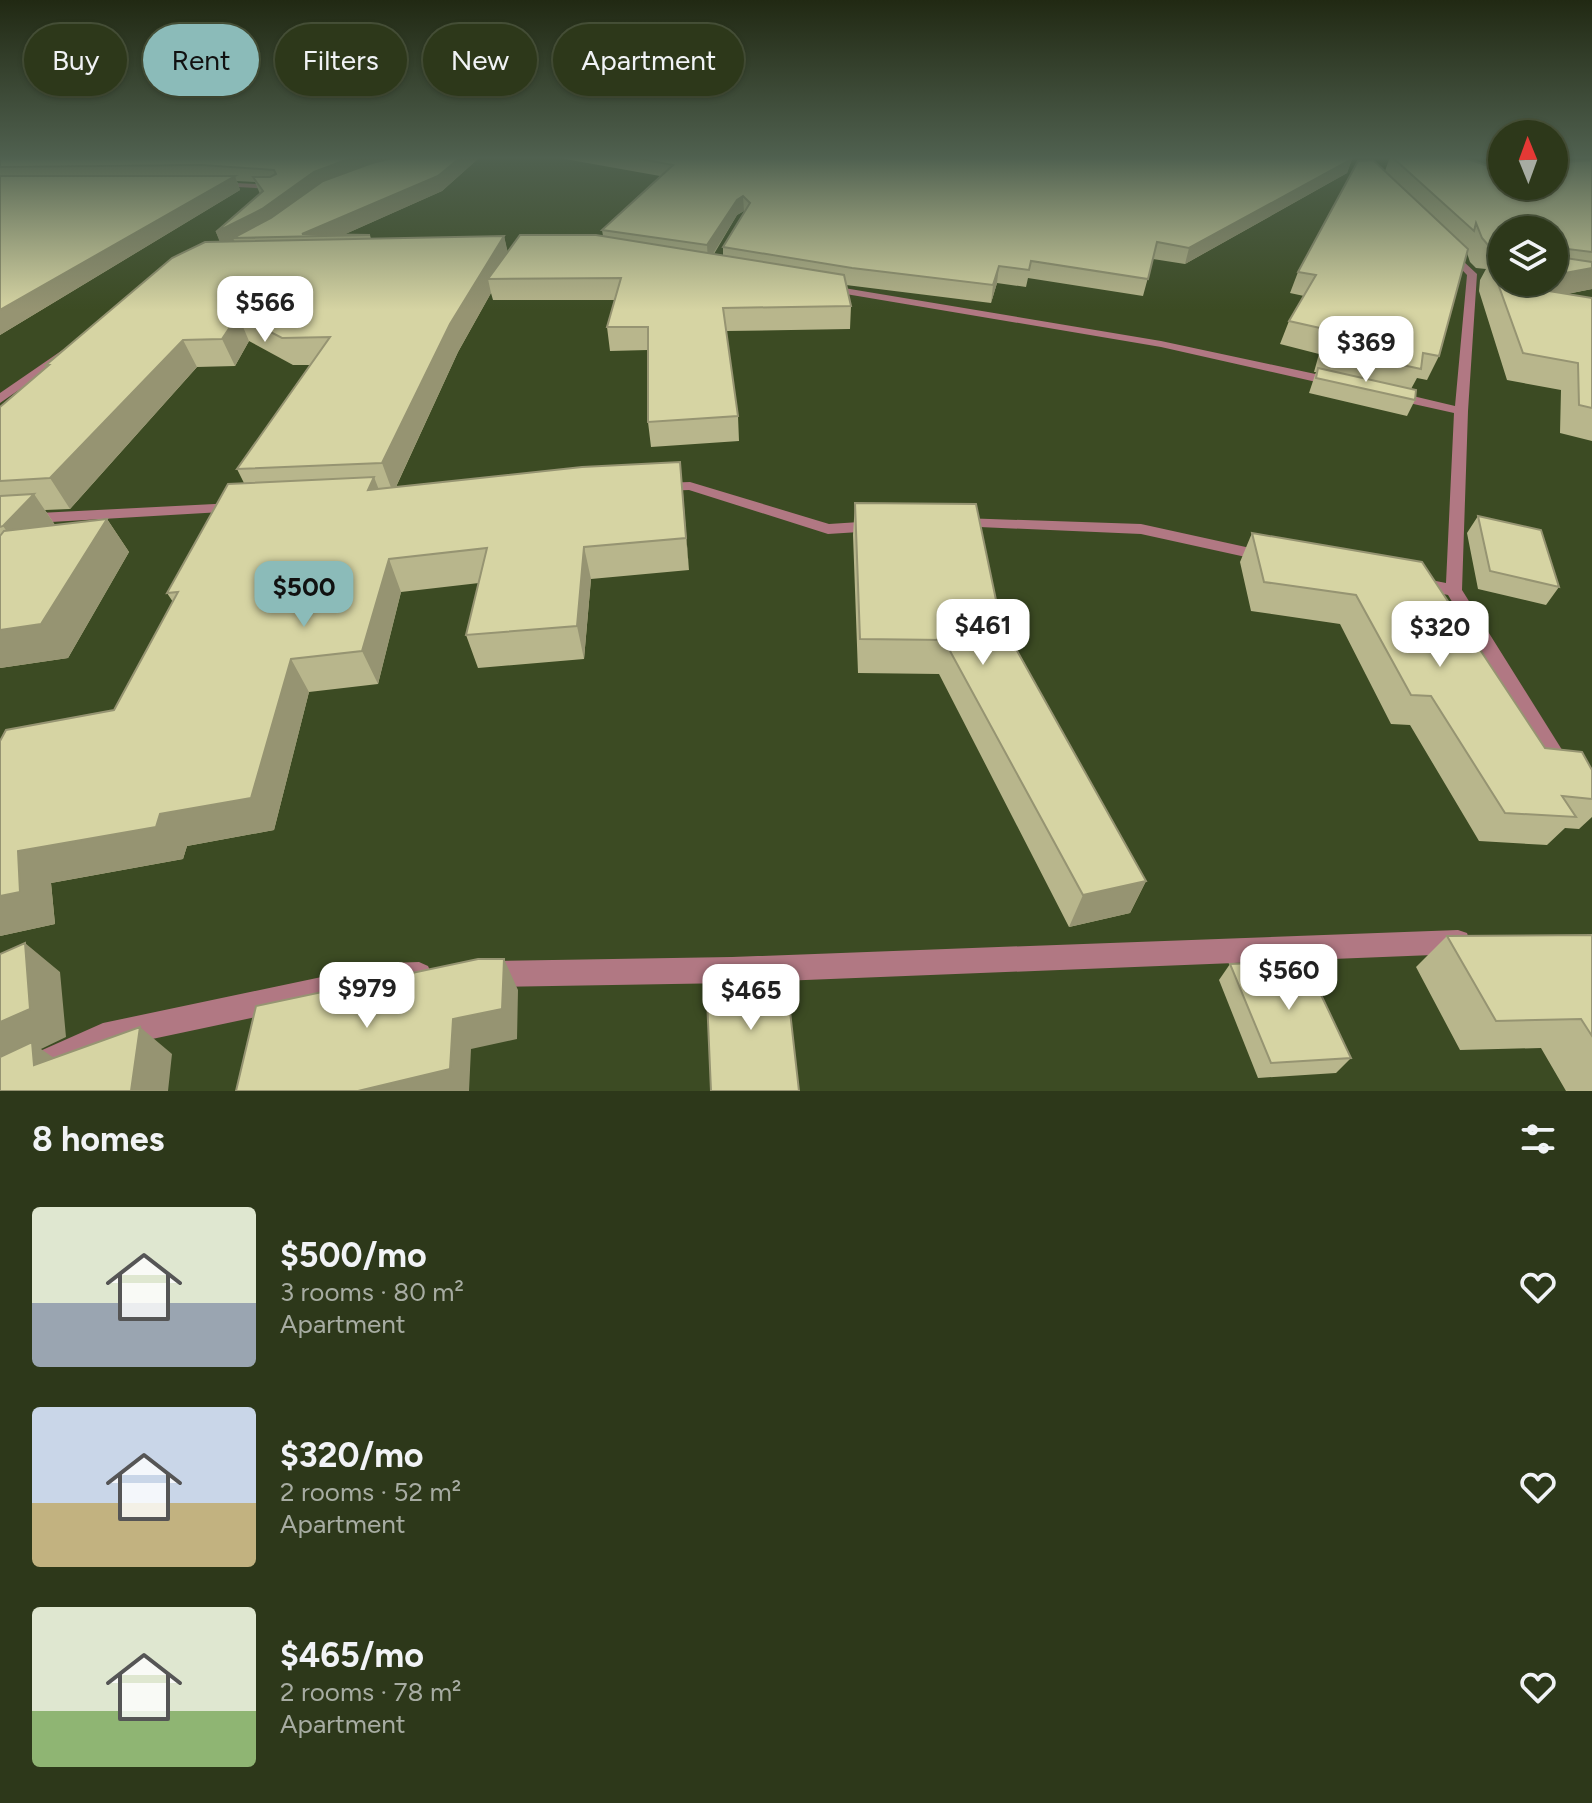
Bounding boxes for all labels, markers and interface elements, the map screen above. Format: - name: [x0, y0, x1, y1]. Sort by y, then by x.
- chip: Buy: [24, 24, 127, 96]
- chip: Rent: [143, 24, 259, 96]
- chip: Filters: [275, 24, 407, 96]
- chip: New: [423, 24, 537, 96]
- chip: Apartment: [553, 24, 744, 96]
- north arrow: [1488, 120, 1568, 200]
- map controls: [1488, 120, 1568, 296]
- button: layers: [1488, 216, 1568, 296]
- pin: $566: [218, 276, 312, 344]
- text: $566: [235, 286, 295, 318]
- pin: $369: [1319, 316, 1413, 384]
- text: $369: [1336, 326, 1396, 358]
- pin: $500: [257, 561, 351, 629]
- text: $500: [272, 571, 336, 603]
- pin: $461: [936, 599, 1030, 667]
- pin: $320: [1393, 601, 1487, 669]
- text: $461: [955, 609, 1011, 641]
- text: $320: [1410, 611, 1470, 643]
- pin: $560: [1242, 944, 1336, 1012]
- text: $560: [1258, 954, 1320, 986]
- pin: $979: [320, 962, 414, 1030]
- pin: $465: [704, 964, 798, 1032]
- text: $979: [337, 972, 397, 1004]
- text: $465: [720, 974, 782, 1006]
- icon: filters: [1516, 1117, 1560, 1161]
- text: 8 homes: [32, 1119, 164, 1160]
- text: $500/mo: [280, 1235, 427, 1276]
- icon: home: [96, 1239, 192, 1335]
- icon: heart: [1516, 1265, 1560, 1309]
- text: 3 rooms · 80 m²: [280, 1276, 464, 1308]
- text: Apartment: [280, 1308, 406, 1340]
- text: $320/mo: [280, 1435, 424, 1476]
- icon: home: [96, 1439, 192, 1535]
- icon: heart: [1516, 1465, 1560, 1509]
- text: 2 rooms · 52 m²: [280, 1476, 461, 1508]
- text: Apartment: [280, 1508, 406, 1540]
- text: $465/mo: [280, 1635, 424, 1676]
- icon: home: [96, 1639, 192, 1735]
- icon: heart: [1516, 1665, 1560, 1709]
- text: 2 rooms · 78 m²: [280, 1676, 461, 1708]
- text: Apartment: [280, 1708, 406, 1740]

